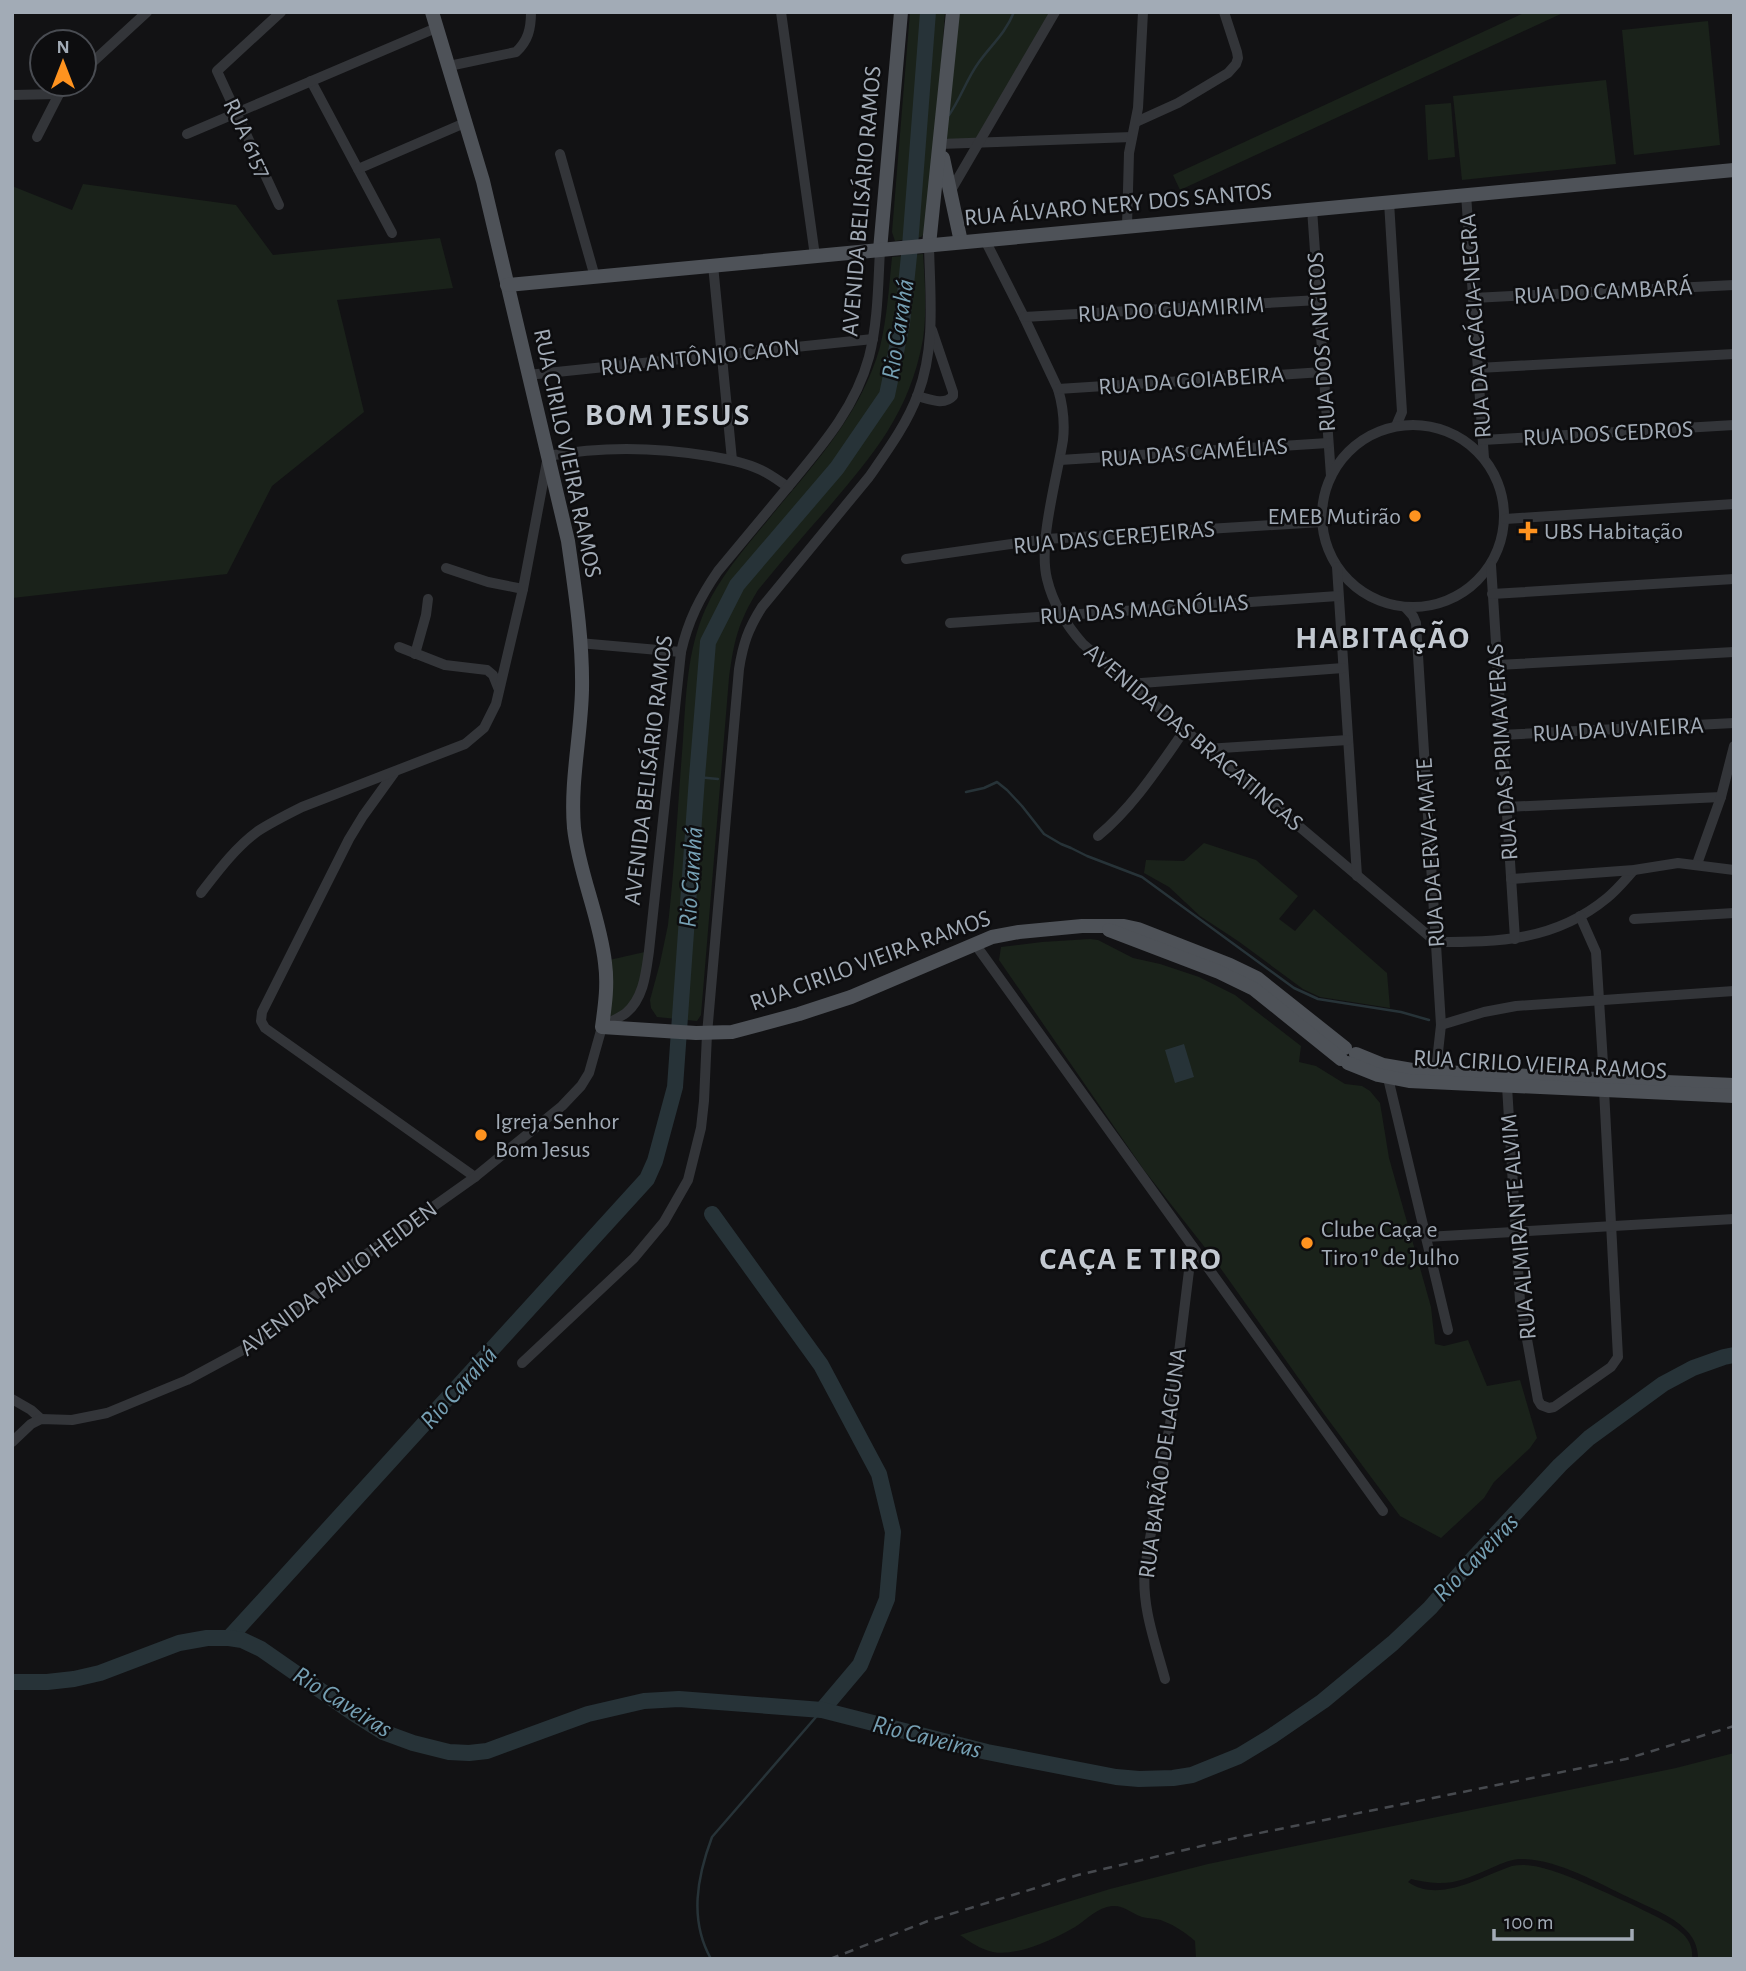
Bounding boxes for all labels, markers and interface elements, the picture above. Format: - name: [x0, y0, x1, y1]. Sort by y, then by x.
- north arrow: [28, 28, 98, 98]
- text: N: [56, 38, 70, 57]
- street label: AVENIDA BELISÁRIO RAMOS: [836, 65, 886, 337]
- street label: RUA 6157: [218, 95, 276, 182]
- street label: RUA ÁLVARO NERY DOS SANTOS: [963, 178, 1273, 230]
- street label: RUA DA ACÁCIA-NEGRA: [1454, 213, 1496, 439]
- street label: RUA DOS ANGICOS: [1304, 251, 1340, 433]
- street label: RUA DO CAMBARÁ: [1513, 273, 1693, 309]
- water label: Rio Carahá: [877, 277, 919, 381]
- street label: RUA DO GUAMIRIM: [1077, 293, 1265, 327]
- street label: RUA CIRILO VIEIRA RAMOS: [529, 326, 605, 580]
- street label: RUA ANTÔNIO CAON: [599, 334, 801, 380]
- street label: RUA DA GOIABEIRA: [1097, 363, 1285, 399]
- district label: BOM JESUS: [585, 399, 751, 431]
- street label: RUA DOS CEDROS: [1522, 418, 1694, 450]
- street label: RUA DAS CAMÉLIAS: [1099, 432, 1289, 472]
- place label: EMEB Mutirão: [1268, 505, 1401, 529]
- marker: EMEB Mutirão: [1407, 508, 1423, 524]
- street label: RUA DAS CEREJEIRAS: [1012, 517, 1216, 559]
- place label: UBS Habitação: [1544, 520, 1683, 544]
- marker: UBS Habitação: [1518, 521, 1538, 541]
- street label: RUA DAS MAGNÓLIAS: [1039, 589, 1249, 629]
- district label: HABITAÇÃO: [1295, 620, 1471, 654]
- street label: AVENIDA BELISÁRIO RAMOS: [619, 634, 677, 906]
- street label: AVENIDA DAS BRACATINGAS: [1079, 639, 1307, 836]
- street label: RUA DAS PRIMAVERAS: [1483, 642, 1523, 861]
- street label: RUA DA UVAIEIRA: [1532, 714, 1705, 746]
- street label: RUA DA ERVA-MATE: [1412, 757, 1450, 948]
- water label: Rio Carahá: [674, 826, 707, 928]
- street label: RUA CIRILO VIEIRA RAMOS: [747, 906, 994, 1016]
- street label: RUA CIRILO VIEIRA RAMOS: [1412, 1046, 1667, 1084]
- place label: Igreja Senhor Bom Jesus: [495, 1110, 619, 1162]
- street label: RUA ALMIRANTE ALVIM: [1497, 1113, 1541, 1341]
- marker: Igreja Senhor Bom Jesus: [473, 1127, 489, 1143]
- street label: AVENIDA PAULO HEIDEN: [235, 1197, 442, 1361]
- place label: Clube Caça e Tiro 1º de Julho: [1321, 1218, 1459, 1270]
- marker: Clube Caça e Tiro 1º de Julho: [1299, 1235, 1315, 1251]
- district label: CAÇA E TIRO: [1039, 1243, 1223, 1275]
- water label: Rio Carahá: [415, 1341, 502, 1434]
- street label: RUA BARÃO DE LAGUNA: [1133, 1346, 1191, 1580]
- water label: Rio Caveiras: [1428, 1509, 1524, 1607]
- water label: Rio Caveiras: [288, 1661, 396, 1742]
- water label: Rio Caveiras: [870, 1711, 984, 1763]
- scale bar: [1494, 1898, 1632, 1942]
- text: 100 m: [1504, 1912, 1554, 1933]

